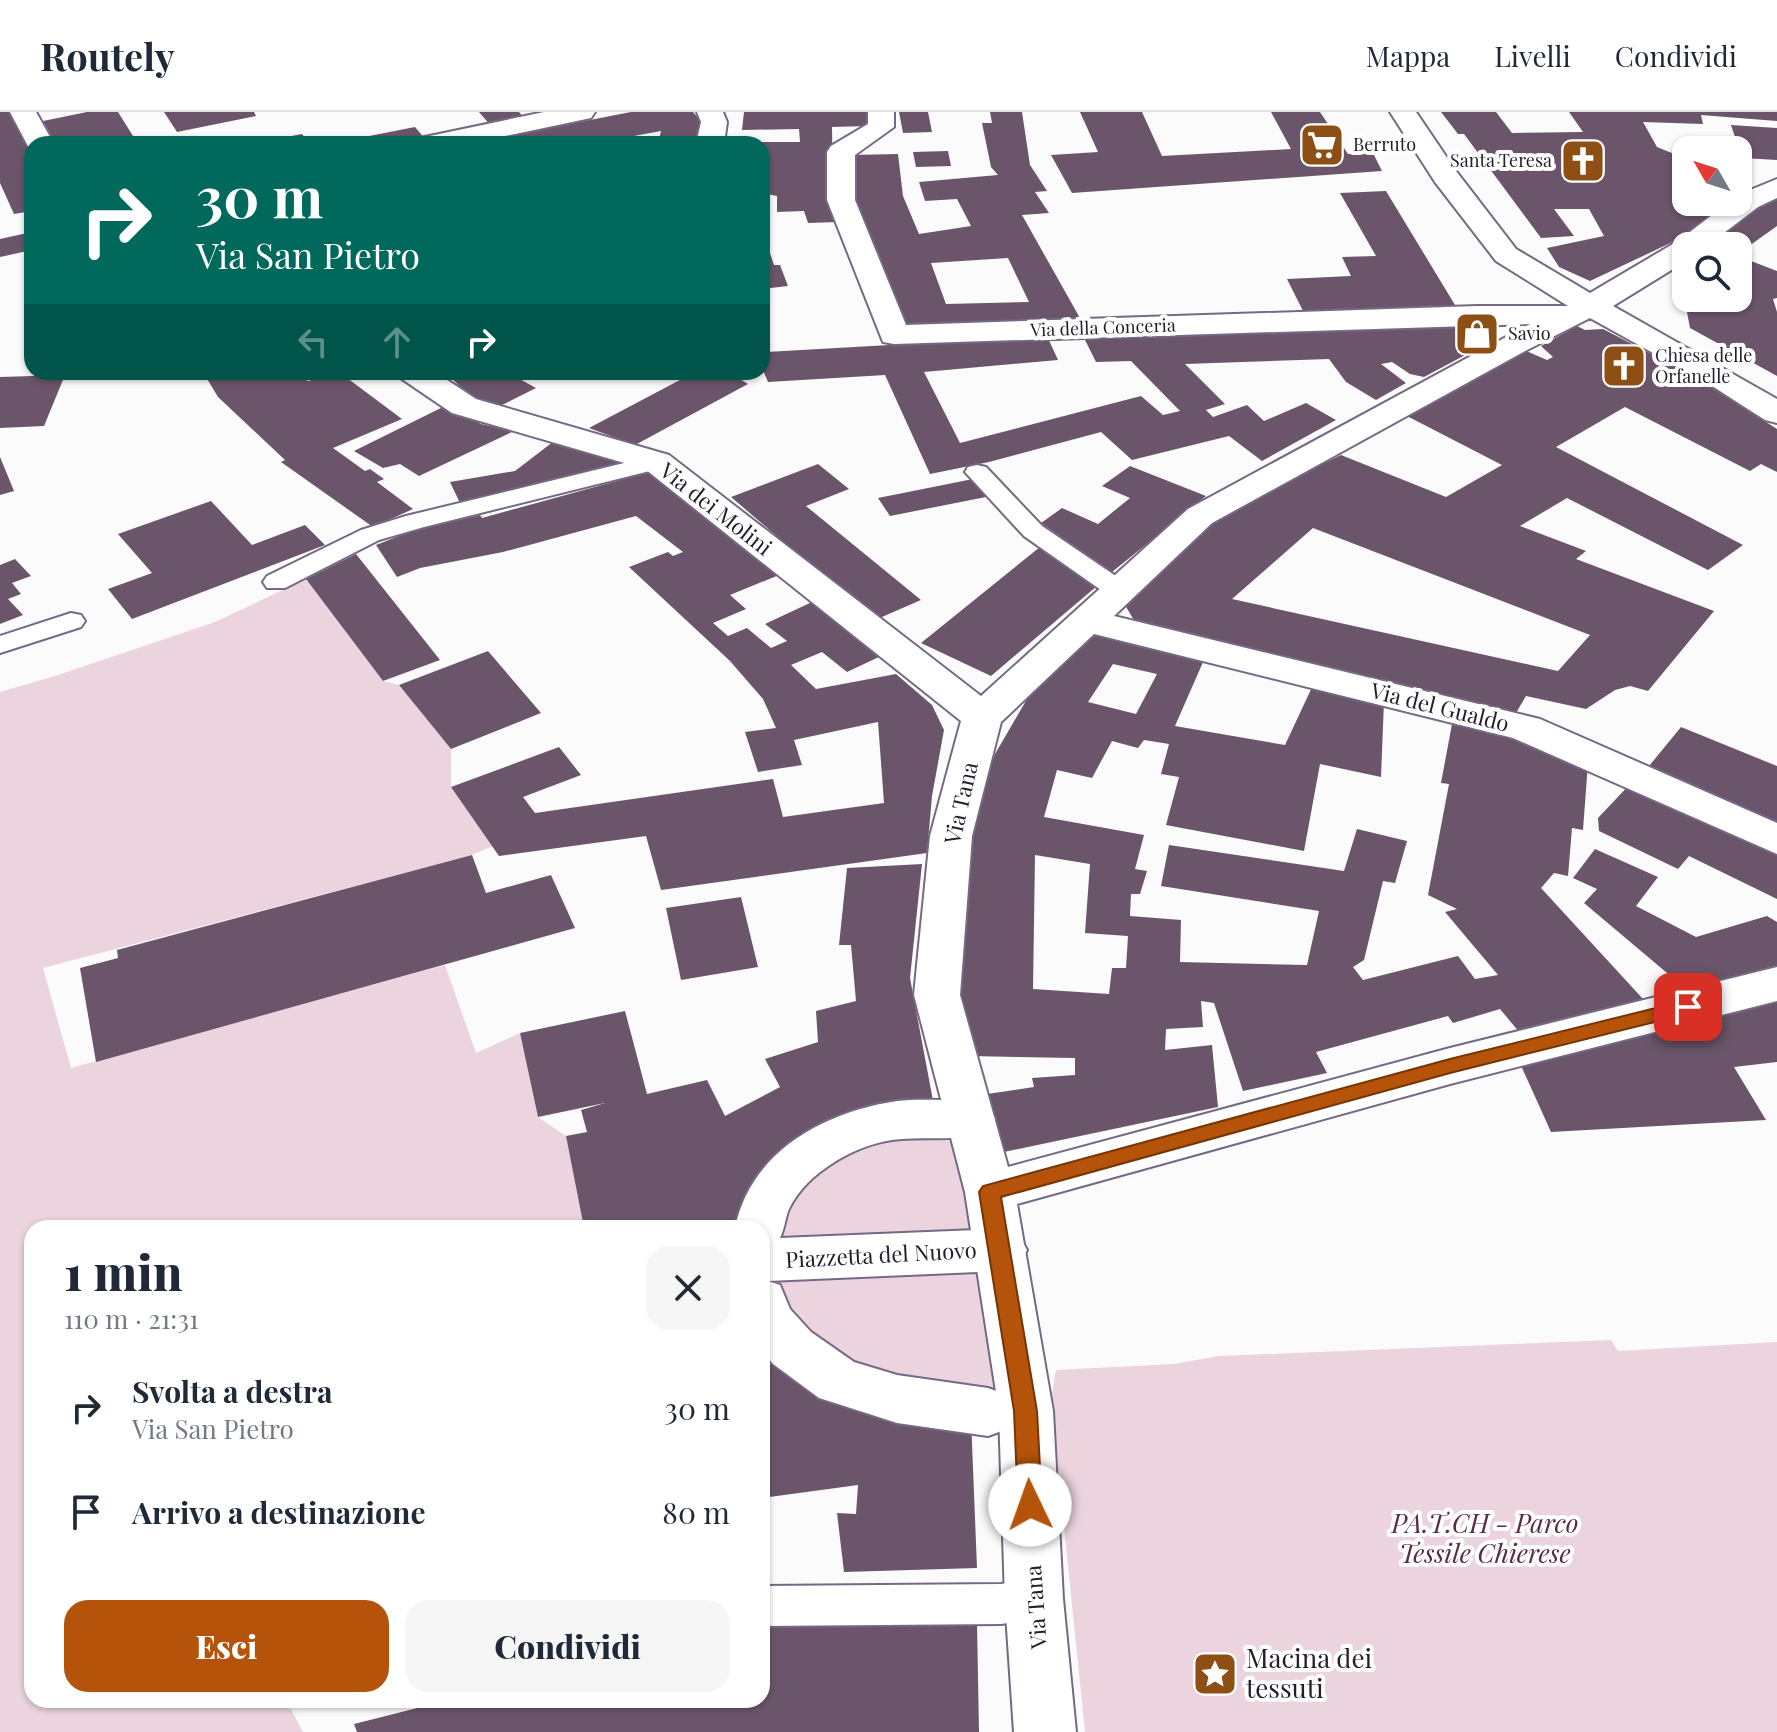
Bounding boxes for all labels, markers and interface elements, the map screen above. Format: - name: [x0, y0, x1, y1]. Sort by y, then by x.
- text: Routely: [40, 30, 175, 81]
- text: Mappa: [1366, 37, 1450, 74]
- text: Livelli: [1494, 37, 1571, 74]
- text: Condividi: [1615, 37, 1737, 74]
- supermarket icon: Berruto: [1298, 121, 1346, 169]
- place label: Berruto: [1353, 132, 1416, 156]
- north arrow: [1672, 136, 1752, 216]
- map controls: [1672, 136, 1752, 312]
- church icon: Santa Teresa: [1559, 137, 1607, 185]
- place label: Santa Teresa: [1450, 148, 1552, 172]
- text: 30 m: [196, 158, 323, 233]
- icon: right: [64, 168, 168, 272]
- text: Via San Pietro: [196, 230, 420, 278]
- button: search: [1672, 232, 1752, 312]
- shop icon: Savio: [1453, 310, 1501, 358]
- street label: Via della Conceria: [1029, 312, 1176, 342]
- icon: left: [291, 320, 335, 364]
- icon: ahead: [375, 320, 419, 364]
- icon: right: [459, 320, 503, 364]
- place label: Savio: [1508, 321, 1551, 345]
- church icon: Chiesa delle Orfanelle: [1600, 342, 1648, 390]
- place label: Chiesa delle Orfanelle: [1655, 343, 1752, 388]
- street label: Via dei Molini: [654, 454, 779, 561]
- street label: Via del Gualdo: [1367, 674, 1513, 738]
- street label: Via Tana: [936, 759, 984, 848]
- pin: [1654, 973, 1722, 1041]
- icon: arrive: [1666, 985, 1710, 1029]
- street label: Piazzetta del Nuovo: [785, 1234, 977, 1274]
- text: 1 min: [64, 1239, 182, 1303]
- button: close: [646, 1246, 730, 1330]
- text: 110 m · 21:31: [64, 1301, 199, 1336]
- text: Svolta a destra: [132, 1371, 333, 1411]
- icon: right: [64, 1386, 108, 1430]
- text: 30 m: [664, 1388, 730, 1428]
- text: Via San Pietro: [132, 1411, 294, 1446]
- position arrow: [988, 1463, 1072, 1547]
- icon: arrive: [64, 1490, 108, 1534]
- text: Arrivo a destinazione: [132, 1492, 426, 1532]
- text: 80 m: [662, 1492, 730, 1532]
- park label: PA.T.CH - Parco Tessile Chierese: [1391, 1505, 1578, 1570]
- street label: Via Tana: [1017, 1564, 1053, 1651]
- button: Esci: [64, 1600, 389, 1692]
- button: Condividi: [405, 1600, 730, 1692]
- place label: Macina dei tessuti: [1246, 1640, 1373, 1705]
- place icon: Macina dei tessuti: [1191, 1650, 1239, 1698]

